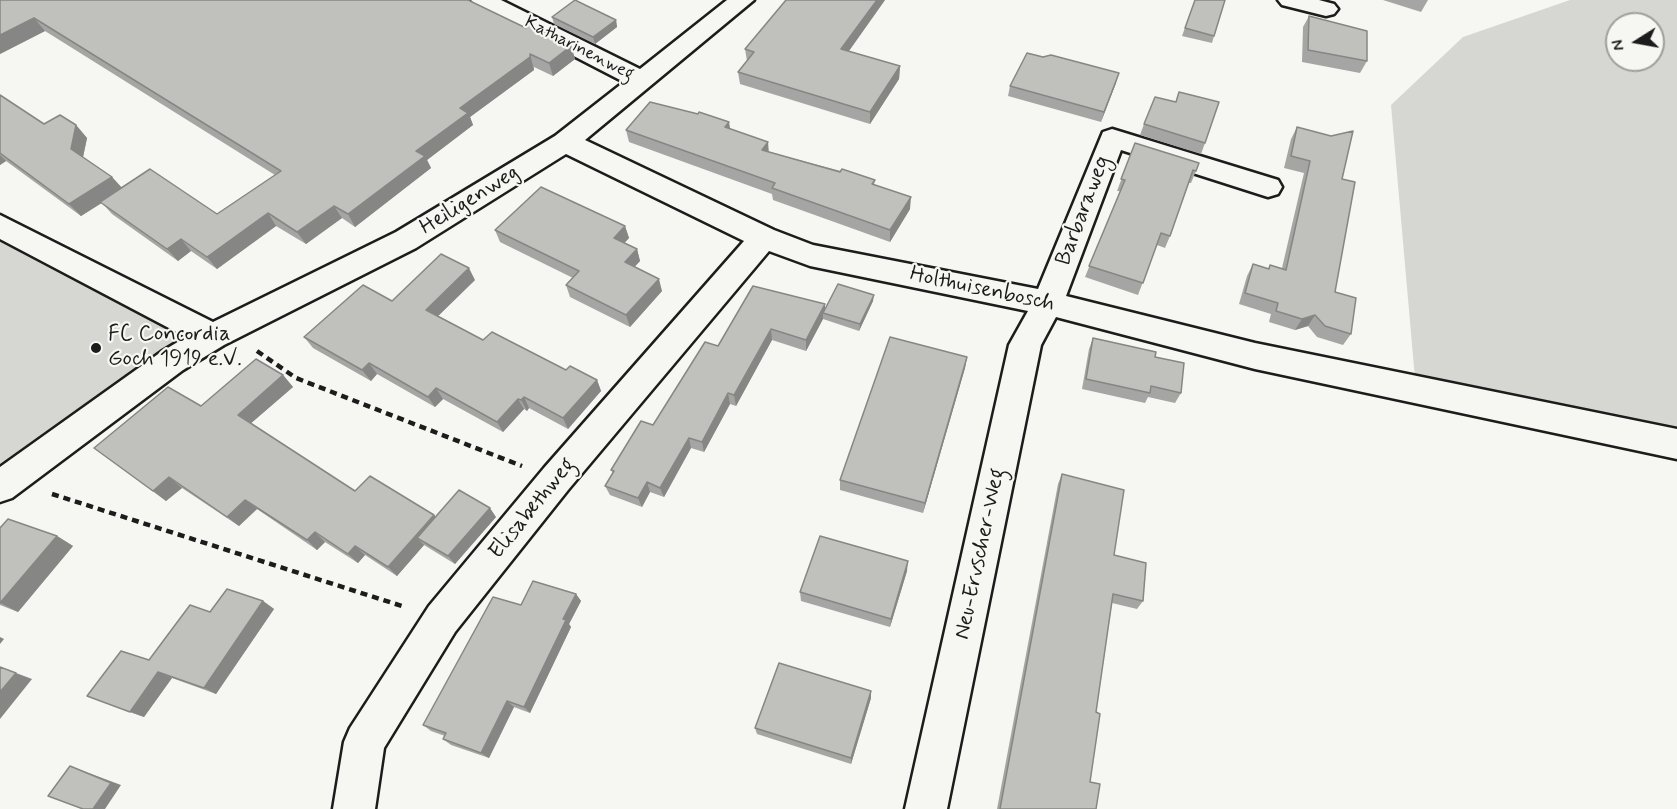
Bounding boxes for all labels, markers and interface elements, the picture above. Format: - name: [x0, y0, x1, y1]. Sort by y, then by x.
- street label: Katharinenweg: [521, 12, 637, 86]
- north arrow: [1605, 12, 1665, 72]
- text: N: [1607, 38, 1630, 52]
- street label: Barbaraweg: [1051, 152, 1117, 270]
- street label: Heiligenweg: [416, 160, 524, 242]
- street label: Holthuisenbosch: [907, 262, 1057, 318]
- place label: FC Concordia Goch 1919 e.V.: [108, 322, 242, 374]
- marker: FC Concordia Goch 1919 e.V.: [89, 341, 103, 355]
- street label: Elisabethweg: [484, 453, 582, 565]
- street label: Neu-Ervscher-Weg: [950, 466, 1012, 642]

